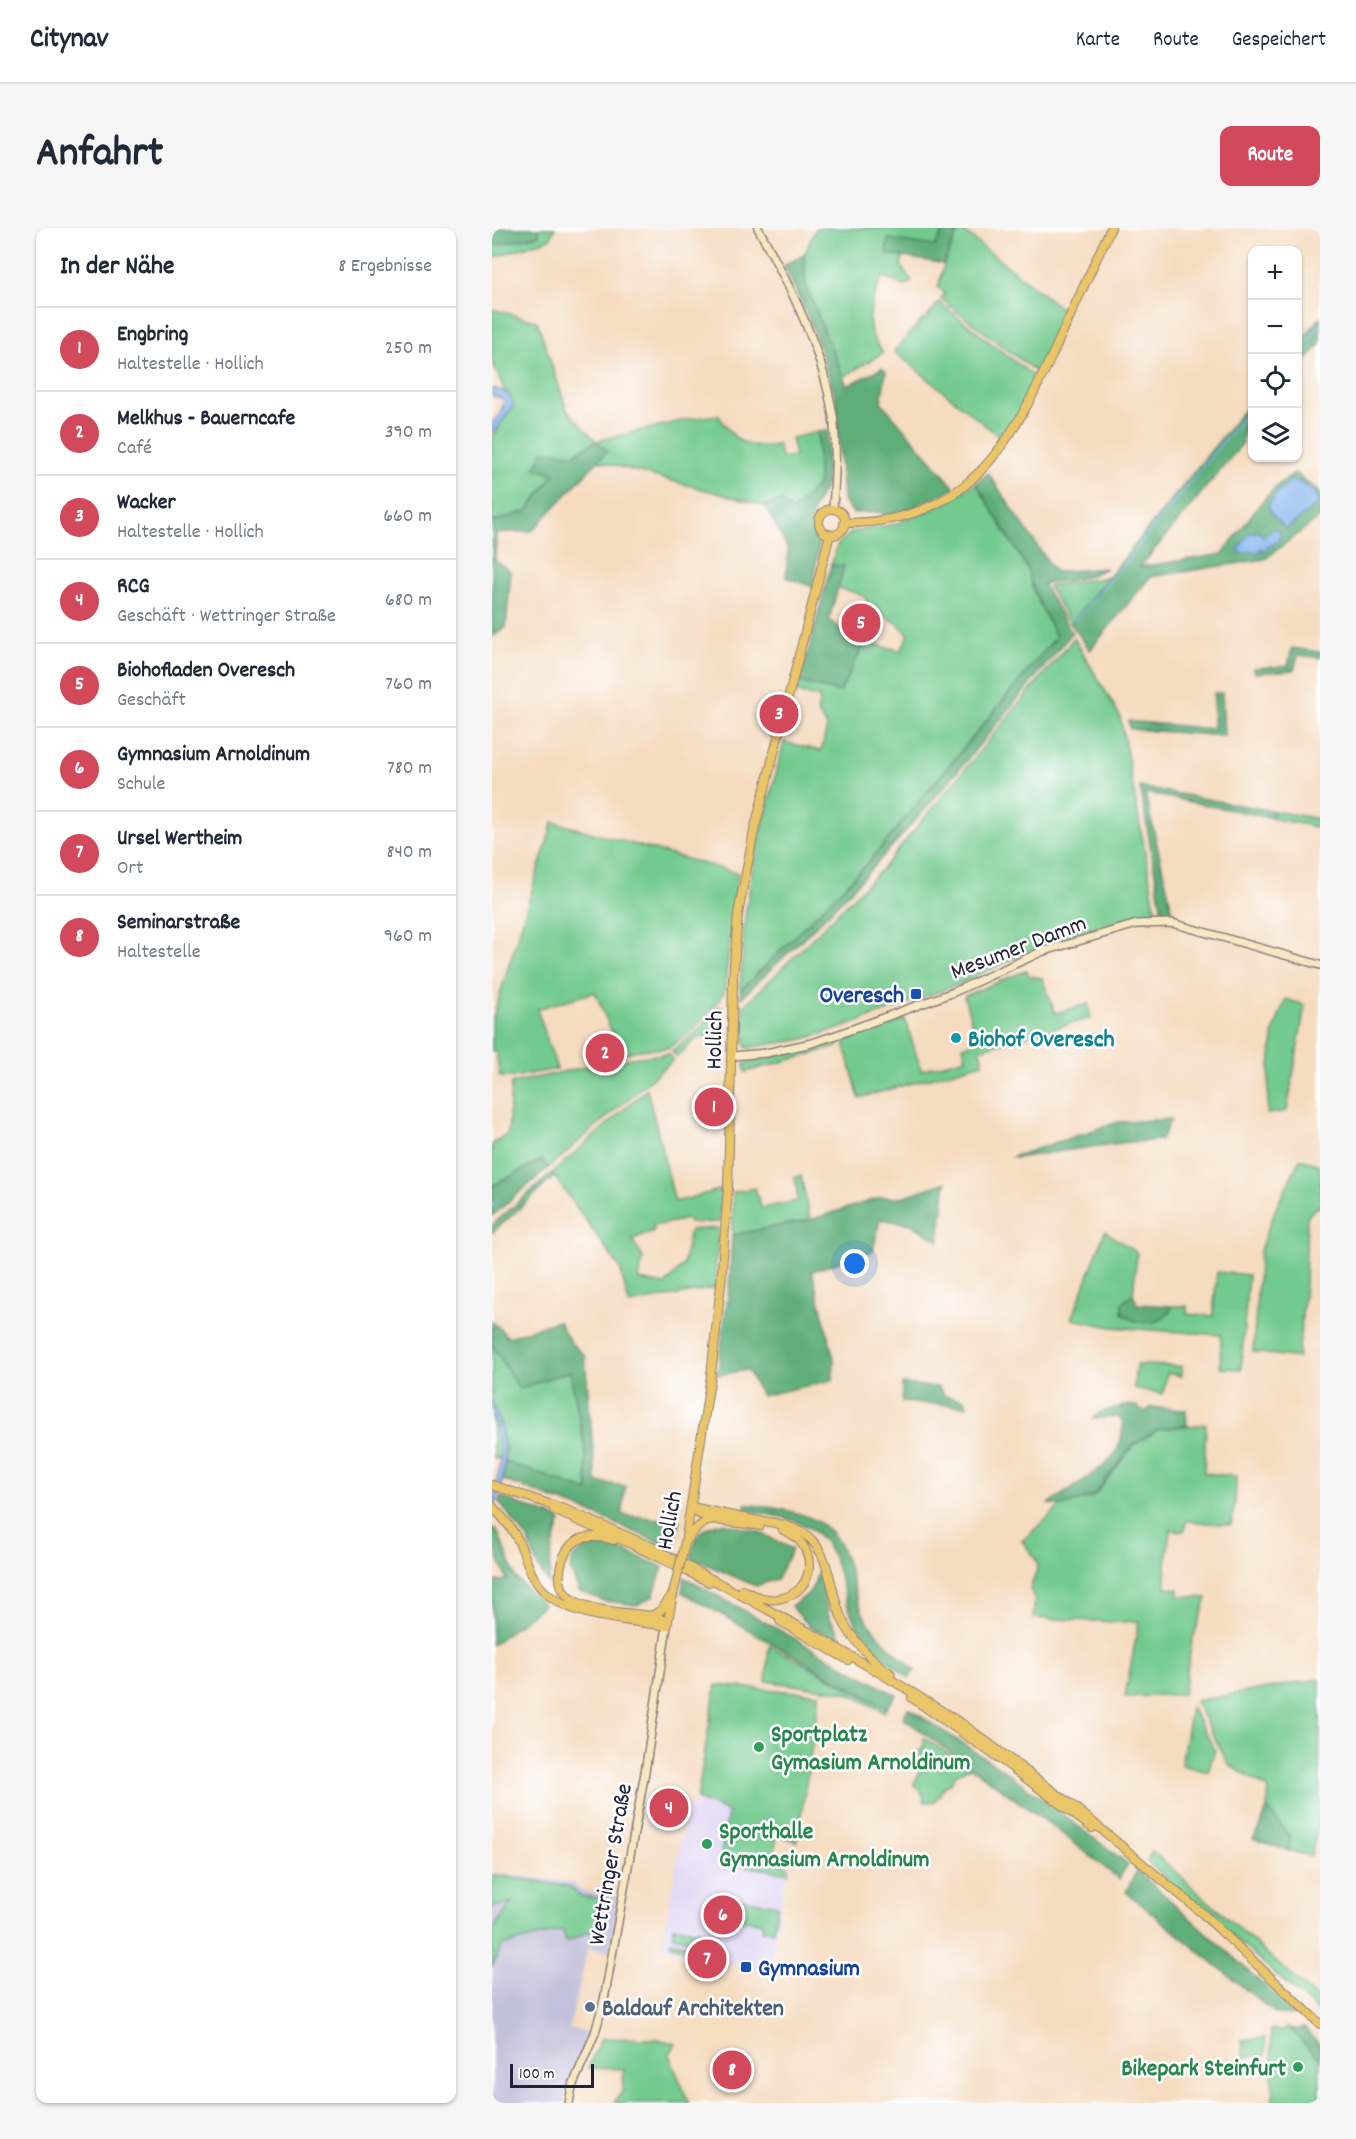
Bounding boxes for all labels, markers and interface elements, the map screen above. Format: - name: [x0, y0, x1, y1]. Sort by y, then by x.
- text: Citynav: [30, 21, 108, 61]
- text: Karte: [1076, 26, 1120, 56]
- text: Route: [1153, 26, 1199, 56]
- text: Gespeichert: [1232, 26, 1326, 56]
- text: Anfahrt: [36, 126, 163, 186]
- button: Route: [1220, 126, 1320, 186]
- map controls: [1248, 246, 1302, 462]
- button: +: [1248, 246, 1302, 300]
- text: In der Nähe: [60, 249, 174, 286]
- text: 8 Ergebnisse: [338, 253, 432, 281]
- button: −: [1248, 300, 1302, 354]
- text: Engbring: [117, 320, 188, 351]
- text: 1: [77, 335, 82, 363]
- text: 250 m: [385, 335, 432, 363]
- text: Haltestelle · Hollich: [117, 351, 264, 379]
- button: locate: [1248, 354, 1302, 408]
- text: Melkhus - Bauerncafe: [117, 404, 295, 435]
- button: layers: [1248, 408, 1302, 462]
- text: 2: [75, 419, 84, 447]
- text: 390 m: [385, 419, 432, 447]
- text: Café: [117, 435, 152, 463]
- text: Wacker: [117, 488, 176, 519]
- text: 3: [75, 503, 84, 531]
- text: 660 m: [383, 503, 432, 531]
- text: Haltestelle · Hollich: [117, 519, 264, 547]
- text: RCG: [117, 572, 150, 603]
- text: 4: [75, 587, 84, 615]
- text: 680 m: [385, 587, 432, 615]
- pin: 5: [842, 600, 880, 646]
- text: Geschäft · Wettringer Straße: [117, 603, 336, 631]
- text: Biohofladen Overesch: [117, 656, 295, 687]
- text: 5: [75, 671, 84, 699]
- text: 760 m: [385, 671, 432, 699]
- text: Geschäft: [117, 687, 186, 715]
- pin: 3: [760, 692, 798, 736]
- text: Gymnasium Arnoldinum: [117, 740, 310, 771]
- text: 6: [75, 755, 84, 783]
- text: 780 m: [387, 755, 432, 783]
- text: Schule: [117, 771, 165, 799]
- text: Ursel Wertheim: [117, 824, 242, 855]
- text: 7: [76, 839, 83, 867]
- text: 840 m: [386, 839, 432, 867]
- text: Ort: [117, 855, 143, 883]
- street label: Mesumer Damm: [946, 907, 1092, 990]
- text: Seminarstraße: [117, 908, 240, 939]
- text: 8: [75, 923, 84, 951]
- text: 960 m: [384, 923, 432, 951]
- text: Haltestelle: [117, 939, 200, 967]
- place label: Overesch: [819, 980, 904, 1014]
- marker: Overesch: [909, 987, 923, 1001]
- street label: Hollich: [698, 1010, 734, 1070]
- place label: Biohof Overesch: [968, 1024, 1115, 1058]
- pin: 2: [586, 1030, 624, 1076]
- marker: Biohof Overesch: [949, 1031, 963, 1045]
- pin: 1: [694, 1084, 734, 1130]
- your location: [840, 1249, 869, 1278]
- street label: Hollich: [649, 1488, 693, 1553]
- place label: Sportplatz Gymasium Arnoldinum: [771, 1719, 970, 1781]
- marker: Sportplatz Gymasium Arnoldinum: [752, 1740, 766, 1754]
- street label: Wettringer Straße: [581, 1781, 643, 1948]
- pin: 4: [650, 1786, 688, 1830]
- place label: Sporthalle Gymnasium Arnoldinum: [719, 1816, 930, 1878]
- marker: Sporthalle Gymnasium Arnoldinum: [700, 1837, 714, 1851]
- pin: 6: [704, 1892, 742, 1938]
- pin: 7: [688, 1936, 726, 1982]
- place label: Gymnasium: [758, 1953, 860, 1987]
- marker: Gymnasium: [739, 1960, 753, 1974]
- place label: Baldauf Architekten: [602, 1993, 784, 2027]
- marker: Baldauf Architekten: [583, 2000, 597, 2014]
- pin: 8: [712, 2048, 752, 2092]
- place label: Bikepark Steinfurt: [1121, 2053, 1286, 2087]
- marker: Bikepark Steinfurt: [1291, 2060, 1305, 2074]
- scale bar: [510, 2061, 594, 2088]
- text: 100 m: [519, 2063, 555, 2086]

